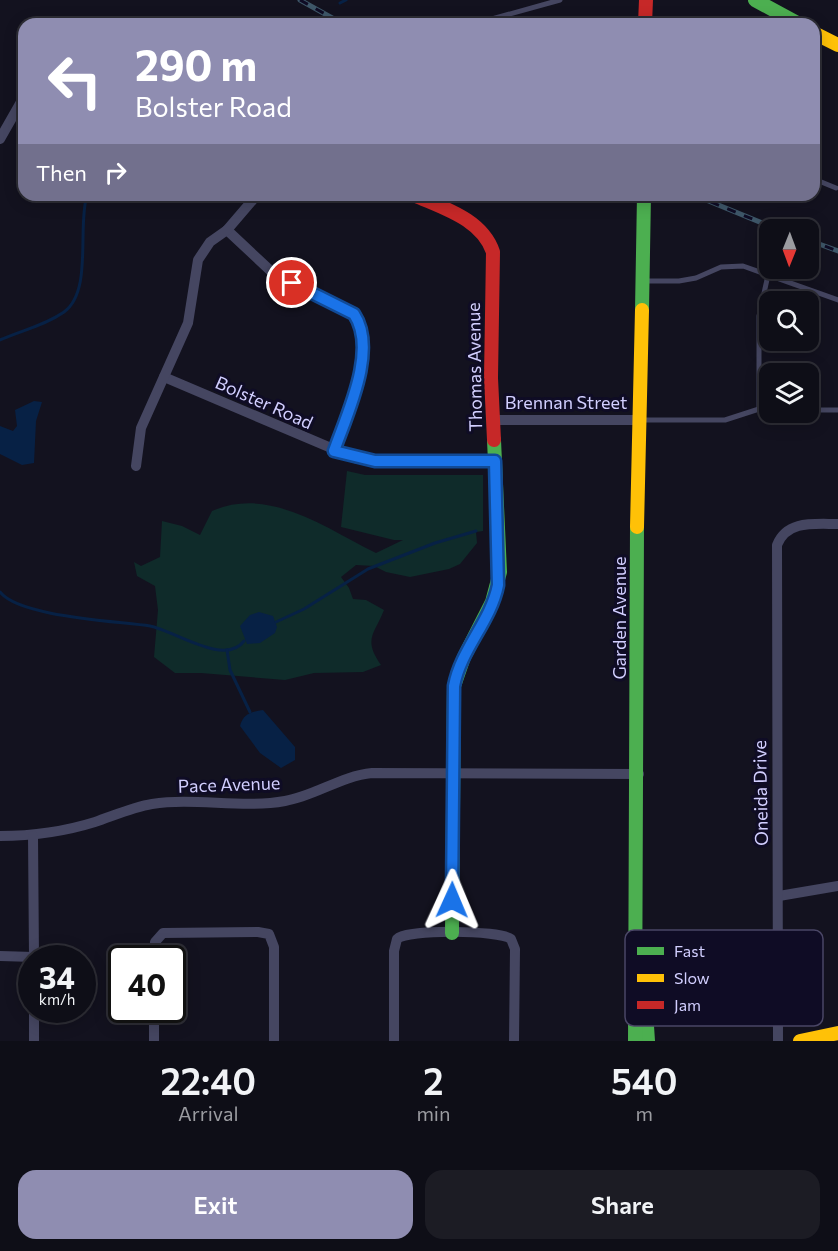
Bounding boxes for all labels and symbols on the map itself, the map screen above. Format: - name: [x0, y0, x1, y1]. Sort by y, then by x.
- north arrow: [759, 219, 819, 279]
- pin: [266, 257, 317, 308]
- street label: Thomas Avenue: [462, 302, 486, 432]
- street label: Bolster Road: [212, 371, 317, 433]
- street label: Brennan Street: [505, 391, 627, 413]
- street label: Garden Avenue: [608, 556, 630, 680]
- street label: Oneida Drive: [748, 740, 772, 846]
- street label: Pace Avenue: [177, 771, 281, 797]
- position arrow: [420, 868, 484, 932]
- legend: [625, 930, 823, 1026]
- text: Fast: [674, 941, 705, 960]
- speed limit sign: 40: [108, 945, 186, 1023]
- text: Slow: [674, 968, 710, 987]
- text: Jam: [674, 995, 701, 1014]

